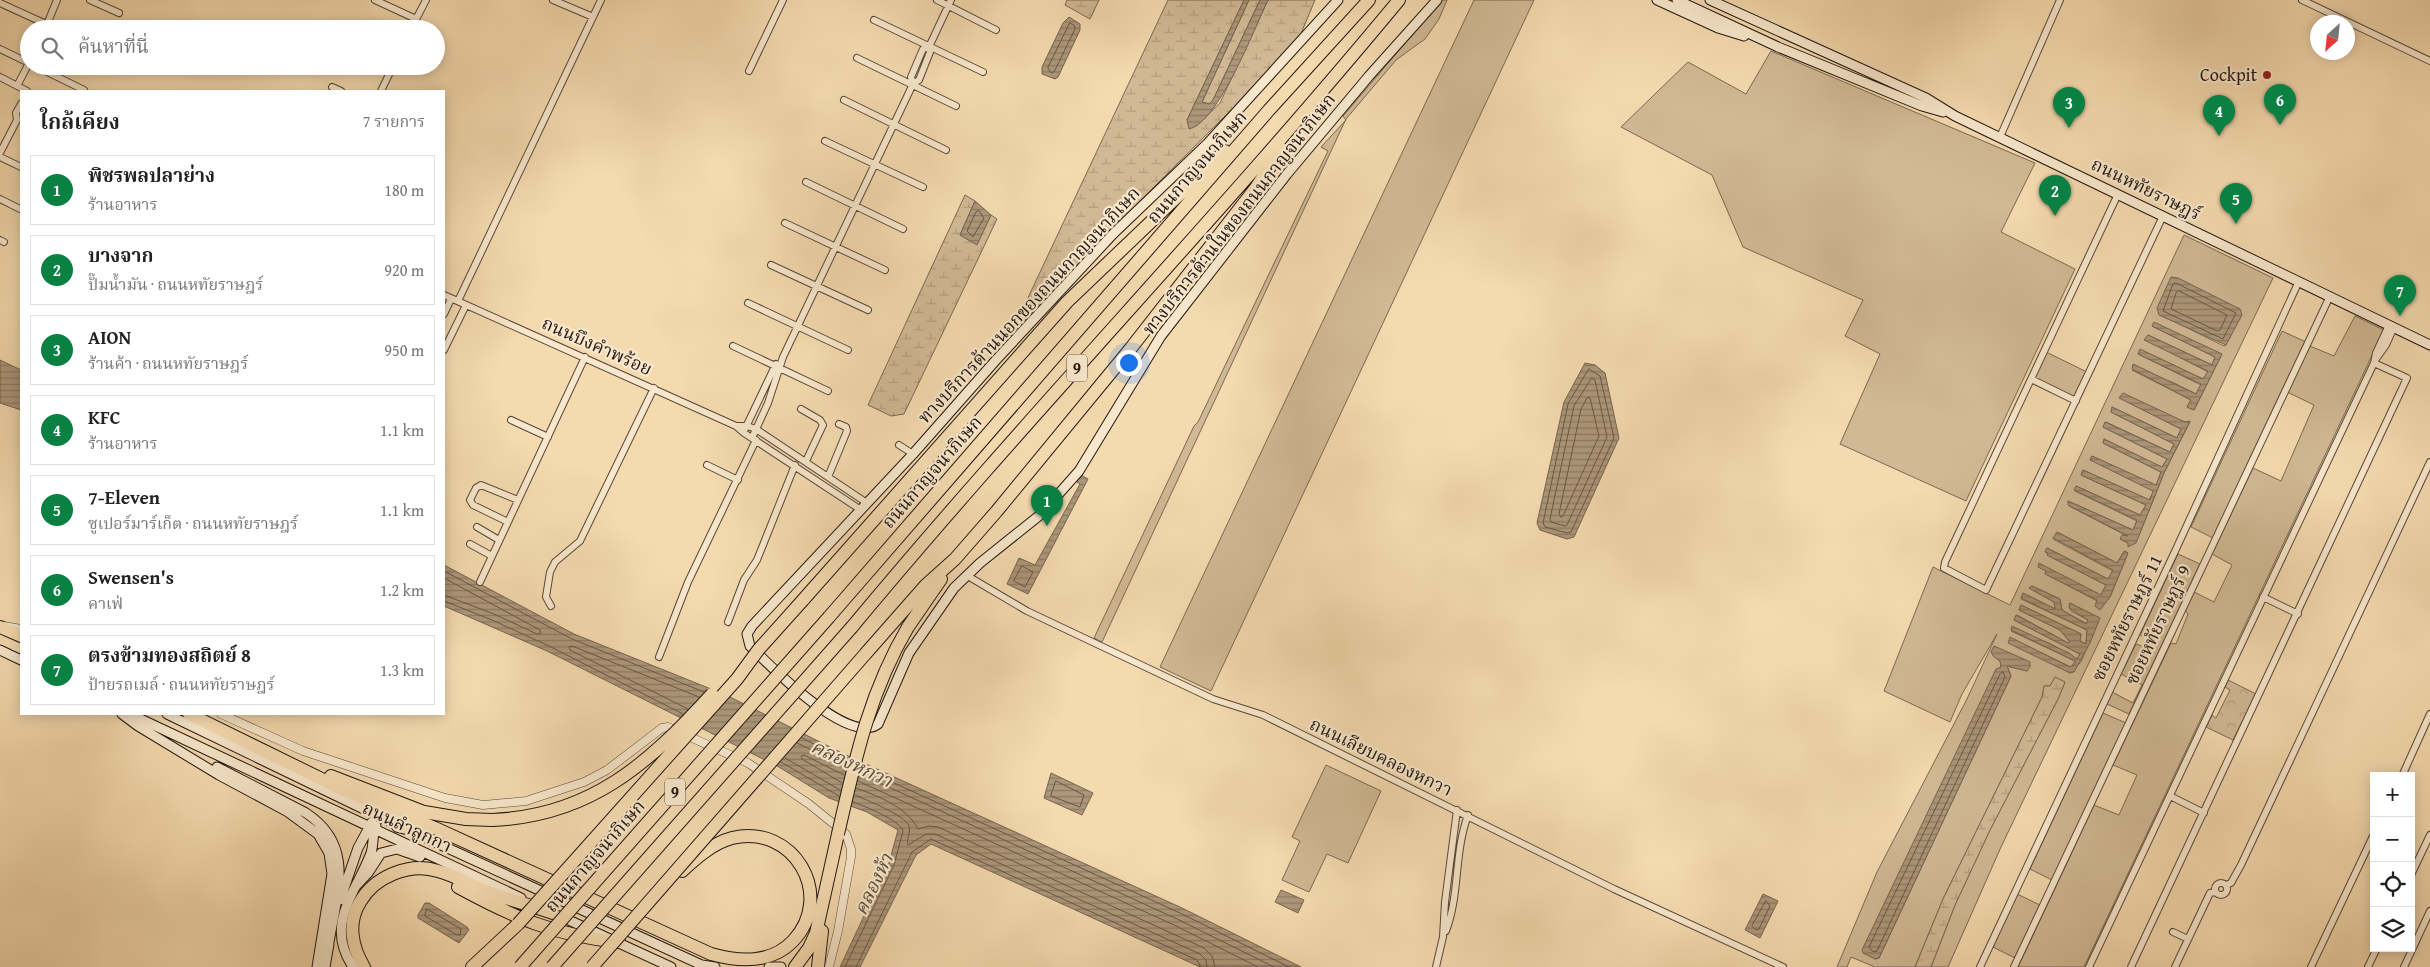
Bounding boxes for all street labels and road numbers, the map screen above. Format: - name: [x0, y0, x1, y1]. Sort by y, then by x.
- street label: ทางบริการด้านในของถนนกาญจนาภิเษก: [1135, 87, 1342, 340]
- street label: ถนนกาญจนาภิเษก: [1140, 104, 1253, 229]
- street label: ถนนหทัยราษฎร์: [2087, 150, 2207, 227]
- street label: ทางบริการด้านนอกของถนนกาญจนาภิเษก: [911, 180, 1146, 429]
- street label: ถนนบึงคำพร้อย: [538, 309, 657, 382]
- road number: 9: [1067, 354, 1087, 382]
- street label: ถนนกาญจนาภิเษก: [875, 409, 988, 534]
- street label: ซอยหทัยราษฎร์ 11: [2084, 550, 2169, 686]
- street label: ซอยหทัยราษฎร์ 9: [2118, 560, 2197, 689]
- street label: ถนนเลียบคลองหกวา: [1305, 710, 1457, 803]
- road number: 9: [665, 779, 685, 806]
- street label: ถนนกาญจนาภิเษก: [538, 793, 651, 918]
- street label: ถนนลำลูกกา: [358, 794, 456, 859]

